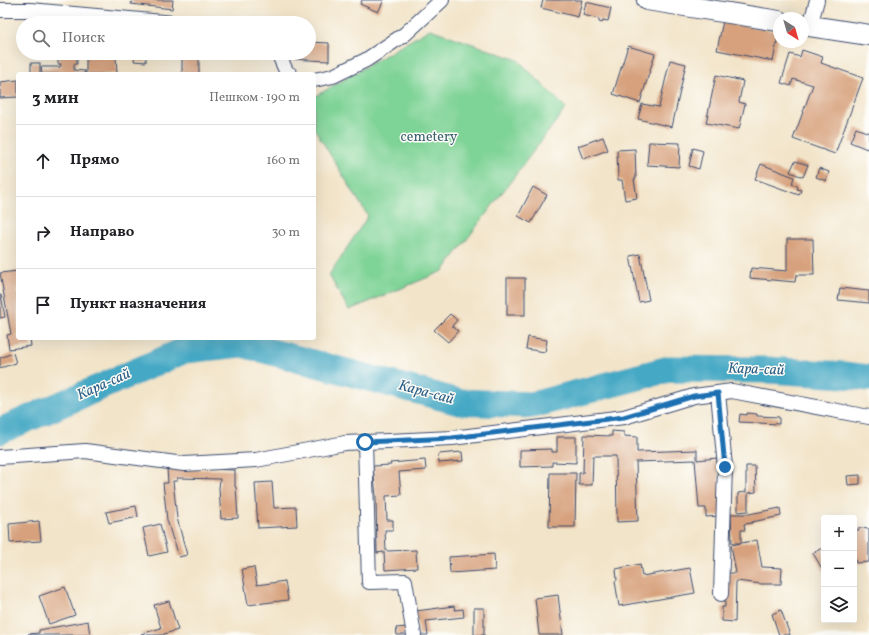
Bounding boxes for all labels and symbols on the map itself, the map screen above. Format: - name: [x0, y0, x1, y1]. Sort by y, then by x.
- north arrow: [773, 12, 809, 48]
- park label: cemetery: [401, 128, 458, 147]
- water label: Кара-сай: [727, 359, 785, 381]
- water label: Кара-сай: [74, 364, 134, 406]
- water label: Кара-сай: [396, 376, 456, 411]
- route start: [356, 433, 374, 451]
- route end: [716, 458, 734, 476]

